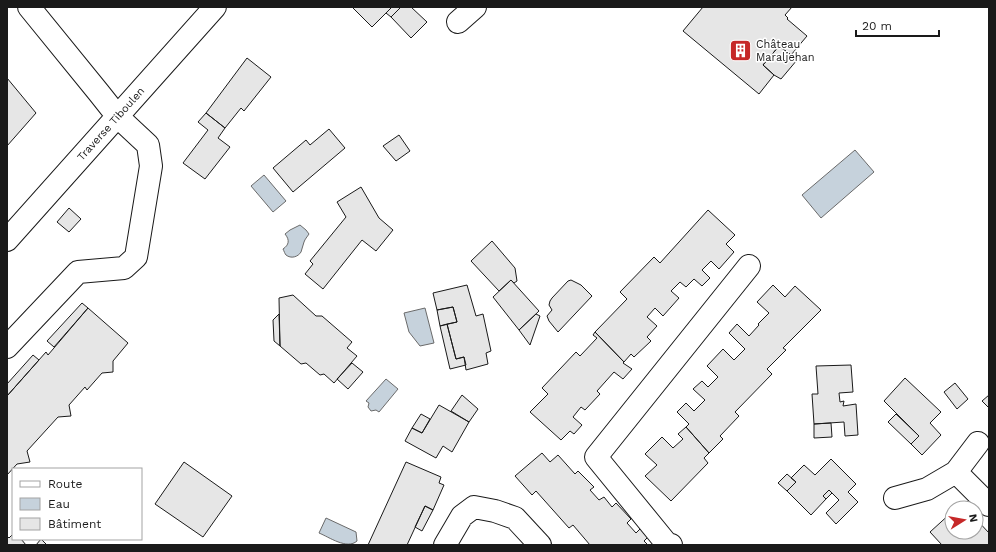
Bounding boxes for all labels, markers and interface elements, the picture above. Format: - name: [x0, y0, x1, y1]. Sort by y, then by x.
- scale bar: [856, 12, 939, 38]
- text: 20 m: [862, 19, 892, 33]
- building icon: Château Maraljehan: [728, 37, 754, 63]
- place label: Château Maraljehan: [756, 38, 815, 64]
- street label: Traverse Tiboulen: [75, 85, 147, 163]
- legend: [12, 468, 142, 540]
- text: Route: [48, 477, 82, 491]
- text: Eau: [48, 497, 70, 511]
- north arrow: [944, 500, 984, 540]
- text: N: [966, 513, 980, 523]
- text: Bâtiment: [48, 517, 101, 531]

